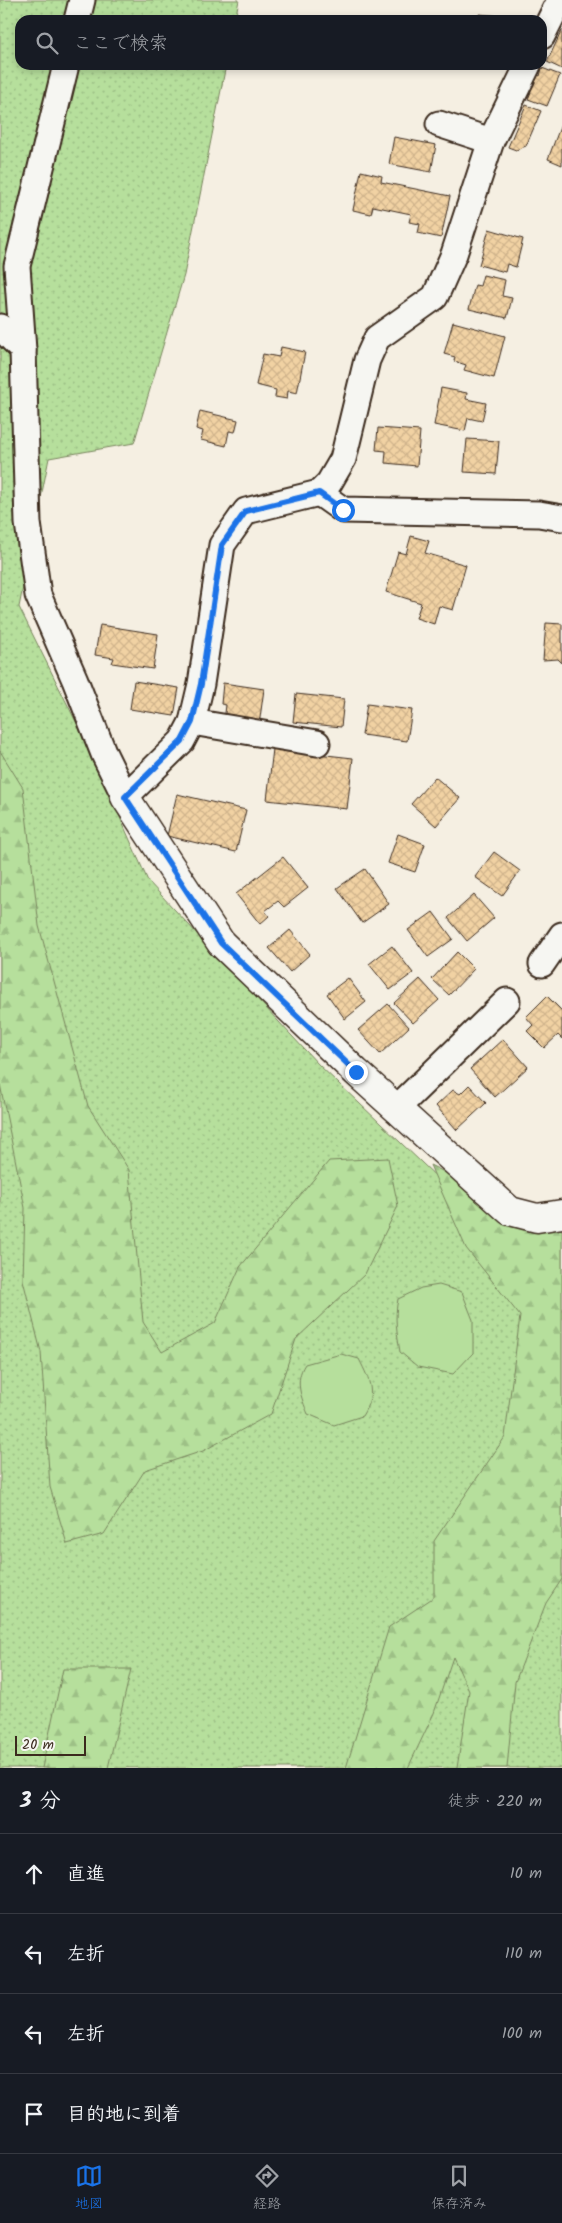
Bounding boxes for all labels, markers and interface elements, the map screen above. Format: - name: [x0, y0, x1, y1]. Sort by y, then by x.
- search box: [15, 15, 547, 70]
- icon: search: [33, 29, 61, 57]
- text: ここで検索: [73, 29, 168, 59]
- route start: [332, 499, 355, 522]
- route end: [345, 1061, 368, 1084]
- scale bar: [15, 1733, 86, 1756]
- text: 20 m: [22, 1734, 54, 1756]
- text: 3 分: [20, 1785, 61, 1818]
- text: 徒歩 · 220 m: [448, 1789, 542, 1814]
- icon: ahead: [20, 1860, 48, 1888]
- text: 直進: [67, 1860, 105, 1890]
- text: 10 m: [510, 1861, 542, 1886]
- icon: left: [20, 1940, 48, 1968]
- text: 左折: [67, 1940, 105, 1970]
- text: 110 m: [505, 1941, 542, 1966]
- icon: left: [20, 2020, 48, 2048]
- text: 左折: [67, 2020, 105, 2050]
- text: 100 m: [502, 2021, 542, 2046]
- icon: arrive: [20, 2100, 48, 2128]
- text: 目的地に到着: [67, 2100, 181, 2130]
- tab: 地図: [75, 2162, 103, 2215]
- tab: 経路: [253, 2162, 281, 2215]
- tab: 保存済み: [431, 2162, 487, 2215]

